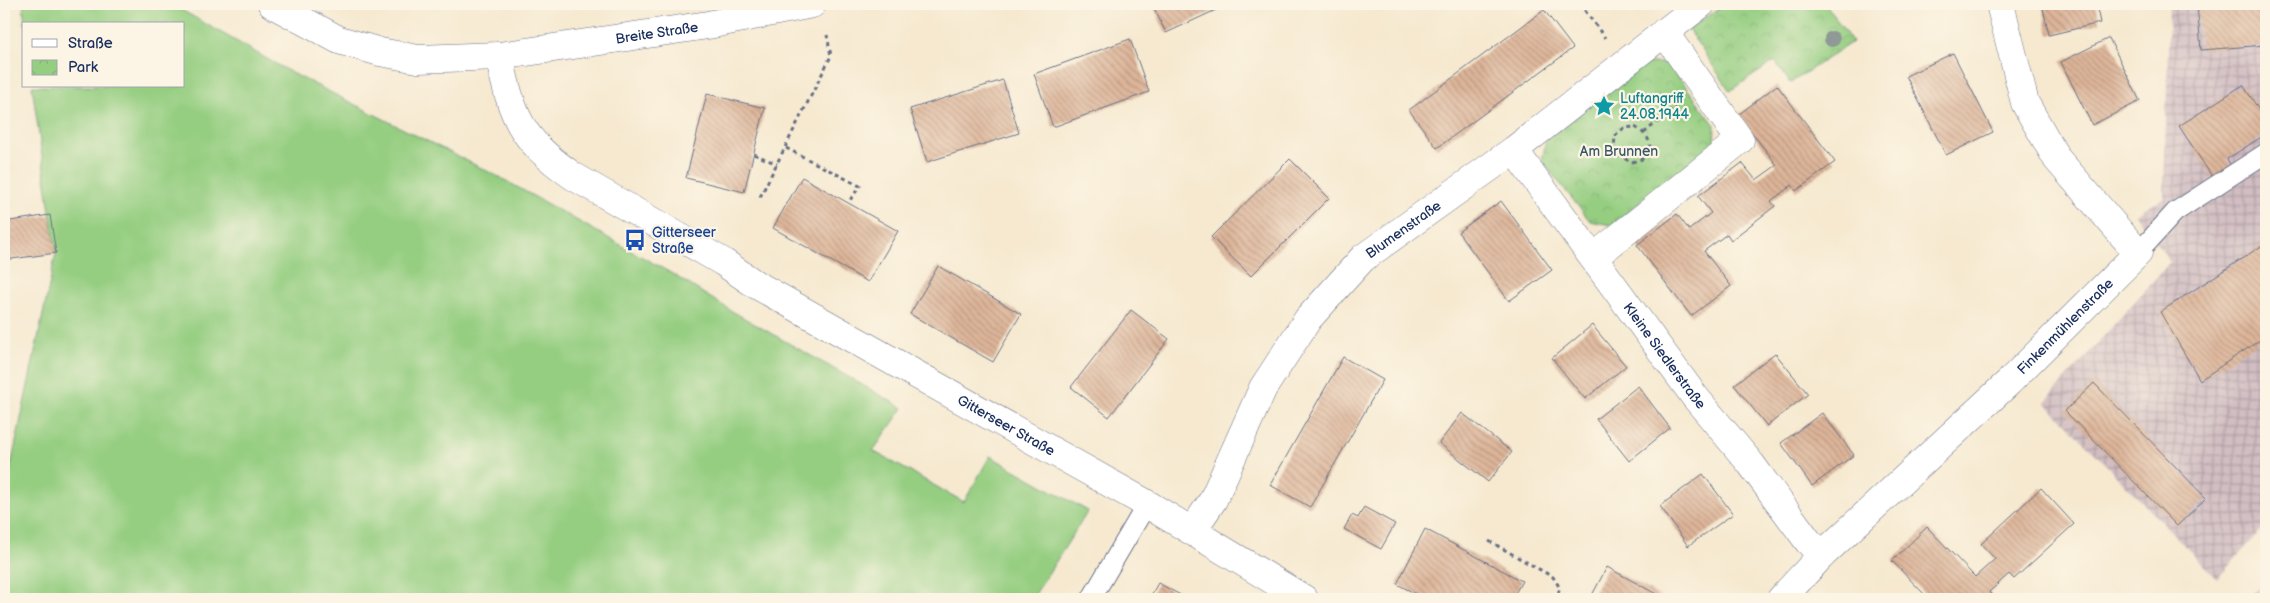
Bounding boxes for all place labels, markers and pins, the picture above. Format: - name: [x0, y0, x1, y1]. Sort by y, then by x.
- place label: Luftangriff 24.08.1944: [1620, 90, 1689, 123]
- place icon: Luftangriff 24.08.1944: [1591, 93, 1617, 119]
- place label: Gitterseer Straße: [652, 224, 717, 257]
- bus stop icon: Gitterseer Straße: [622, 227, 648, 253]

